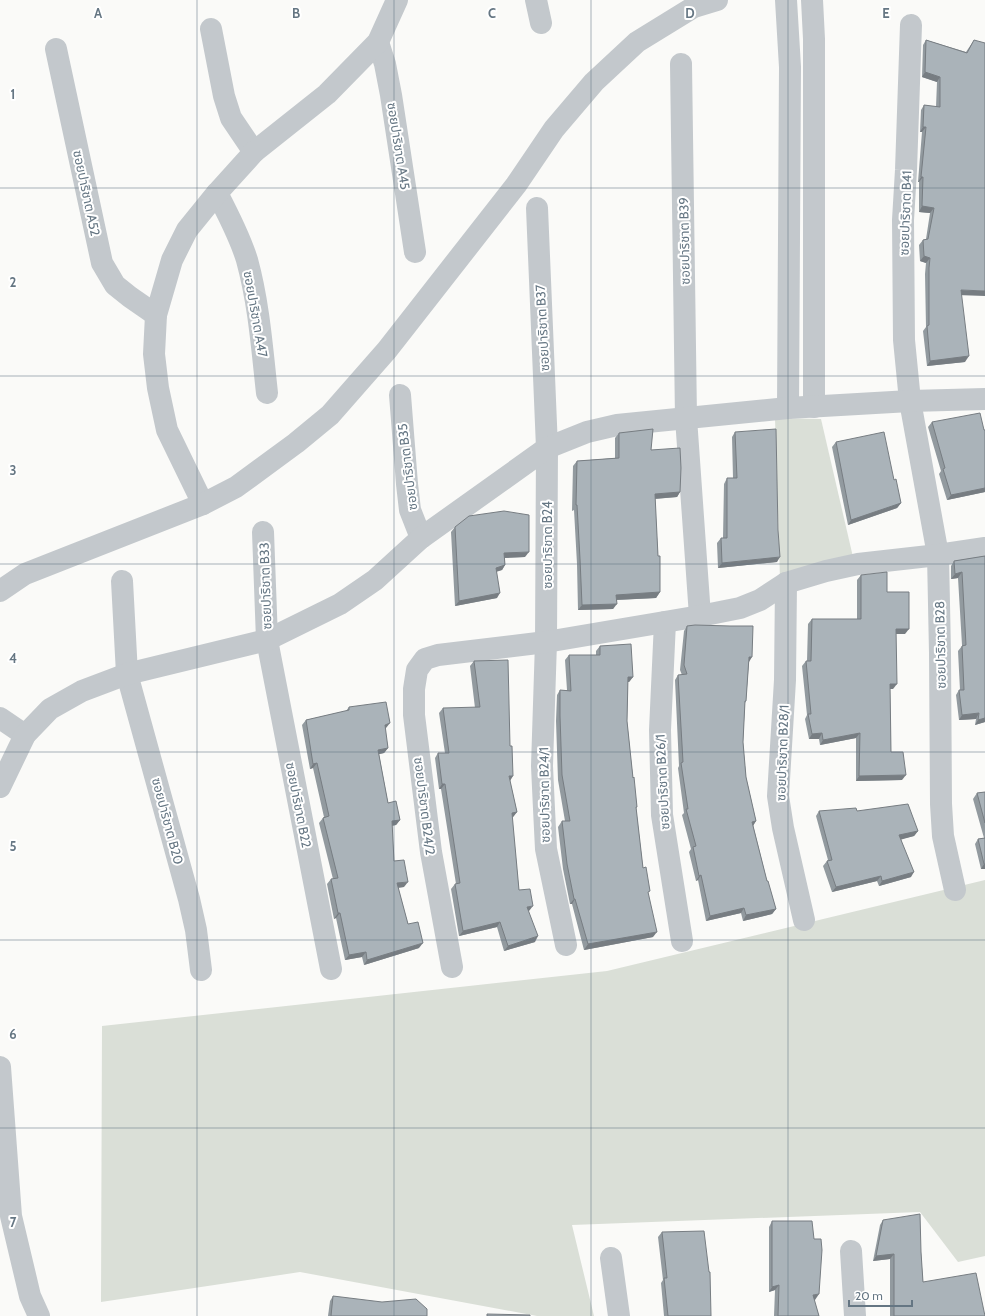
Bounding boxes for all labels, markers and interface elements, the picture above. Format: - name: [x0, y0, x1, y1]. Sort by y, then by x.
- text: A: [94, 5, 103, 21]
- text: B: [292, 5, 300, 21]
- text: C: [488, 5, 496, 21]
- text: D: [685, 5, 695, 21]
- text: E: [882, 5, 890, 21]
- text: 1: [11, 86, 15, 102]
- street label: ซอยปาริชาต A45: [384, 101, 414, 191]
- street label: ซอยปาริชาต A52: [70, 149, 104, 238]
- street label: ซอยปาริชาต B41: [896, 170, 914, 256]
- street label: ซอยปาริชาต B39: [675, 197, 693, 285]
- street label: ซอยปาริชาต A47: [241, 269, 272, 359]
- text: 2: [10, 274, 17, 290]
- street label: ซอยปาริชาต B37: [532, 284, 552, 372]
- street label: ซอยปาริชาต B35: [394, 423, 420, 511]
- text: 3: [9, 462, 17, 478]
- street label: ซอยปาริชาต B24: [539, 501, 555, 589]
- street label: ซอยปาริชาต B33: [255, 542, 275, 630]
- street label: ซอยปาริชาต B28: [931, 601, 949, 689]
- text: 4: [9, 650, 17, 666]
- street label: ซอยปาริชาต B28/1: [772, 705, 792, 801]
- street label: ซอยปาริชาต B26/1: [652, 734, 672, 830]
- street label: ซอยปาริชาต B24/1: [535, 747, 553, 843]
- street label: ซอยปาริชาต B24/2: [411, 756, 439, 856]
- street label: ซอยปาริชาต B22: [283, 761, 315, 849]
- street label: ซอยปาริชาต B20: [149, 776, 187, 866]
- text: 5: [10, 838, 17, 854]
- text: 6: [9, 1026, 17, 1042]
- text: 7: [10, 1214, 17, 1230]
- scale bar: [849, 1282, 912, 1308]
- text: 20 m: [855, 1288, 883, 1303]

